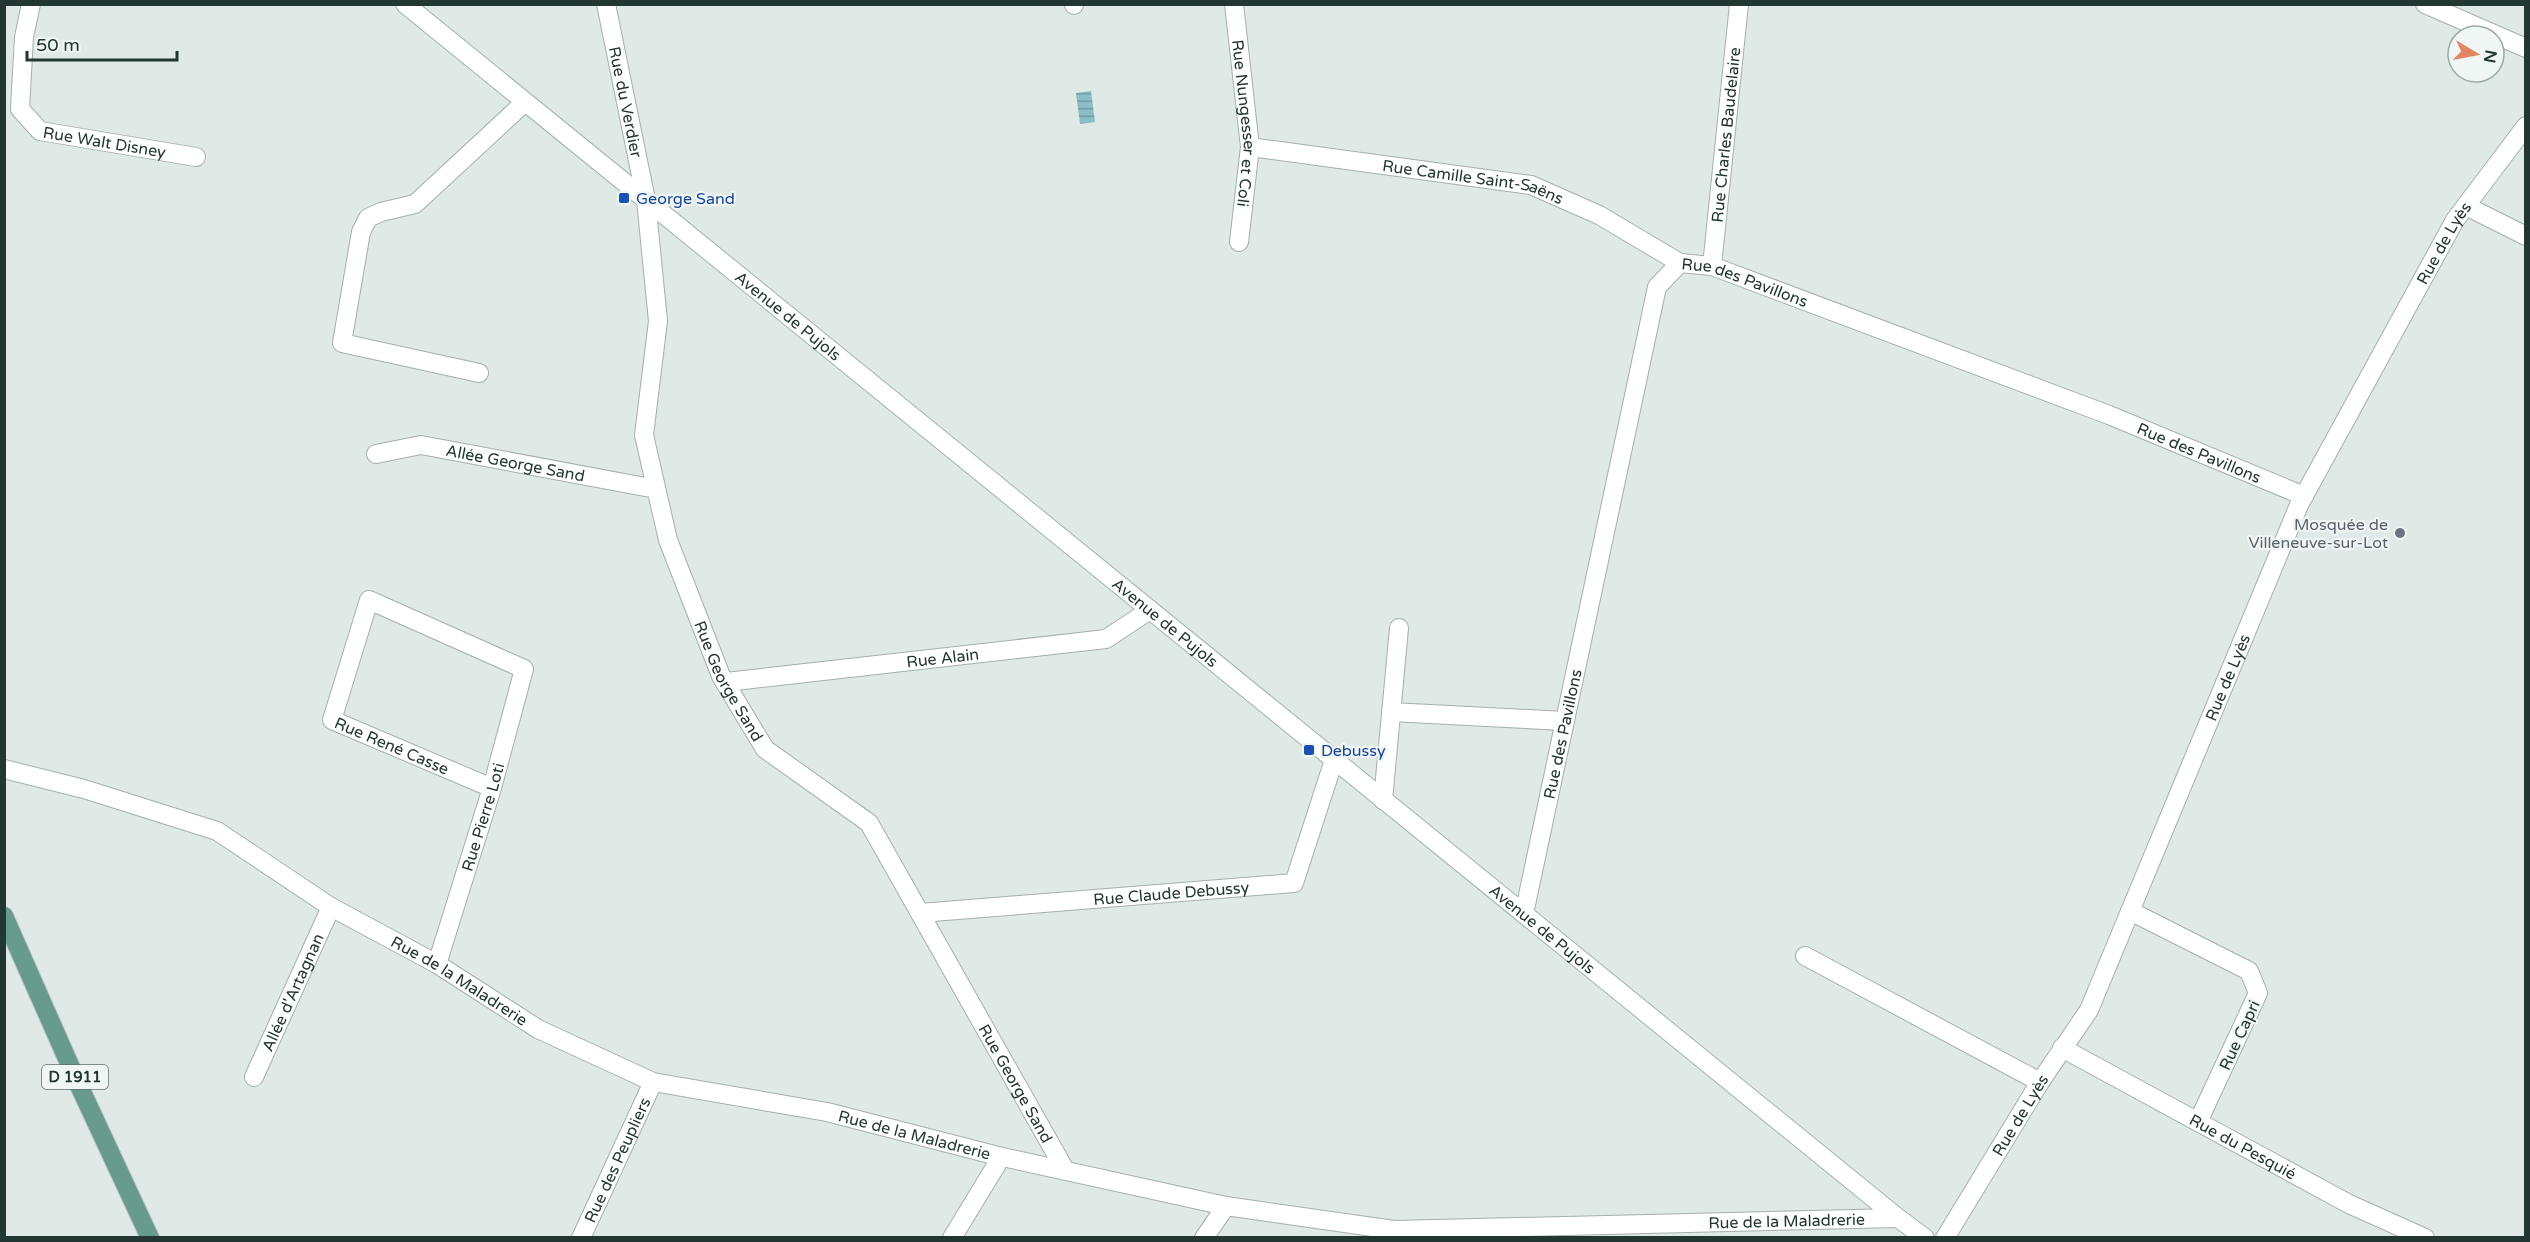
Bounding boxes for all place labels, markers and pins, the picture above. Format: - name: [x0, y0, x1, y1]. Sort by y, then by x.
- place label: George Sand: [636, 189, 735, 209]
- marker: George Sand: [617, 191, 631, 205]
- place label: Mosquée de Villeneuve-sur-Lot: [2248, 515, 2388, 553]
- marker: Mosquée de Villeneuve-sur-Lot: [2393, 526, 2407, 540]
- place label: Debussy: [1321, 741, 1386, 761]
- marker: Debussy: [1302, 743, 1316, 757]

